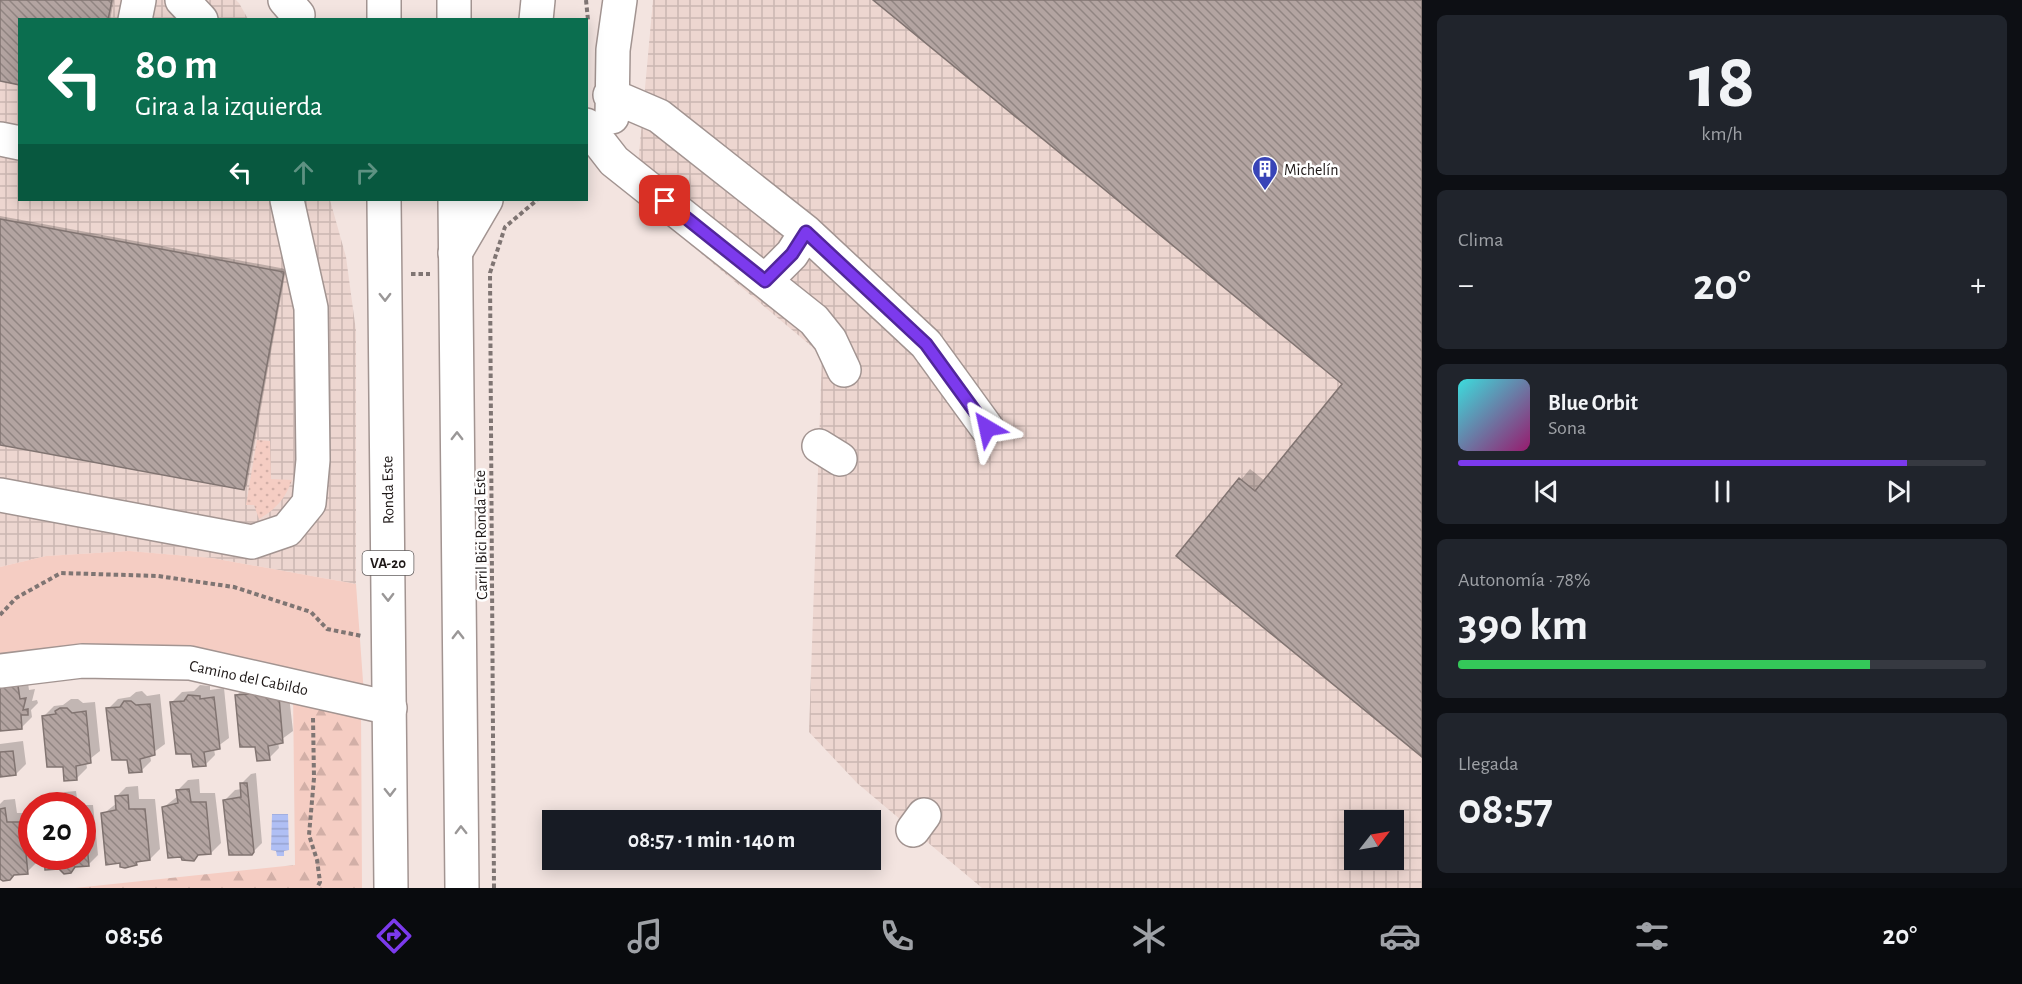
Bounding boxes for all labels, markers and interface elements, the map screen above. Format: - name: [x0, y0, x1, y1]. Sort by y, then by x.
- icon: left: [36, 42, 114, 120]
- text: 80 m: [135, 44, 218, 86]
- text: 18: [1689, 44, 1755, 122]
- text: Gira a la izquierda: [135, 93, 323, 120]
- text: km/h: [1701, 124, 1743, 144]
- building icon: Michelín: [1250, 154, 1280, 192]
- icon: left: [224, 156, 257, 189]
- icon: ahead: [287, 156, 320, 189]
- icon: right: [350, 156, 383, 189]
- place label: Michelín: [1284, 162, 1338, 178]
- pin: [639, 175, 690, 226]
- icon: arrive: [648, 184, 681, 217]
- text: Clima: [1458, 230, 1503, 250]
- text: 20°: [1693, 263, 1751, 308]
- text: −: [1458, 269, 1474, 302]
- text: +: [1970, 269, 1986, 302]
- one-way arrow: [379, 292, 391, 301]
- text: Blue Orbit: [1548, 392, 1638, 414]
- position arrow: [955, 396, 1019, 460]
- text: Sona: [1548, 418, 1586, 438]
- one-way arrow: [451, 432, 463, 441]
- street label: Ronda Este: [379, 456, 397, 524]
- street label: Carril Bici Ronda Este: [472, 470, 490, 600]
- icon: previous: [1530, 475, 1563, 508]
- icon: pause: [1706, 475, 1739, 508]
- icon: next: [1882, 475, 1915, 508]
- road number: VA-20: [362, 551, 414, 575]
- text: Autonomía · 78%: [1458, 570, 1591, 590]
- one-way arrow: [382, 592, 394, 601]
- text: 390 km: [1458, 603, 1588, 648]
- one-way arrow: [452, 630, 464, 639]
- street label: Camino del Cabildo: [188, 658, 310, 698]
- text: Llegada: [1458, 754, 1519, 774]
- one-way arrow: [384, 787, 397, 796]
- text: 08:57: [1458, 787, 1553, 832]
- speed limit sign: 20: [18, 792, 96, 870]
- north arrow: [1344, 810, 1404, 870]
- map controls: [1344, 810, 1404, 870]
- one-way arrow: [454, 825, 467, 834]
- text: 08:57 · 1 min · 140 m: [628, 829, 795, 851]
- icon: directions: [373, 915, 415, 957]
- icon: music: [624, 915, 666, 957]
- icon: phone: [876, 915, 918, 957]
- icon: climate: [1128, 915, 1170, 957]
- icon: car: [1379, 915, 1421, 957]
- icon: filters: [1631, 915, 1673, 957]
- text: 08:56: [105, 922, 163, 949]
- text: 20°: [1882, 922, 1917, 949]

